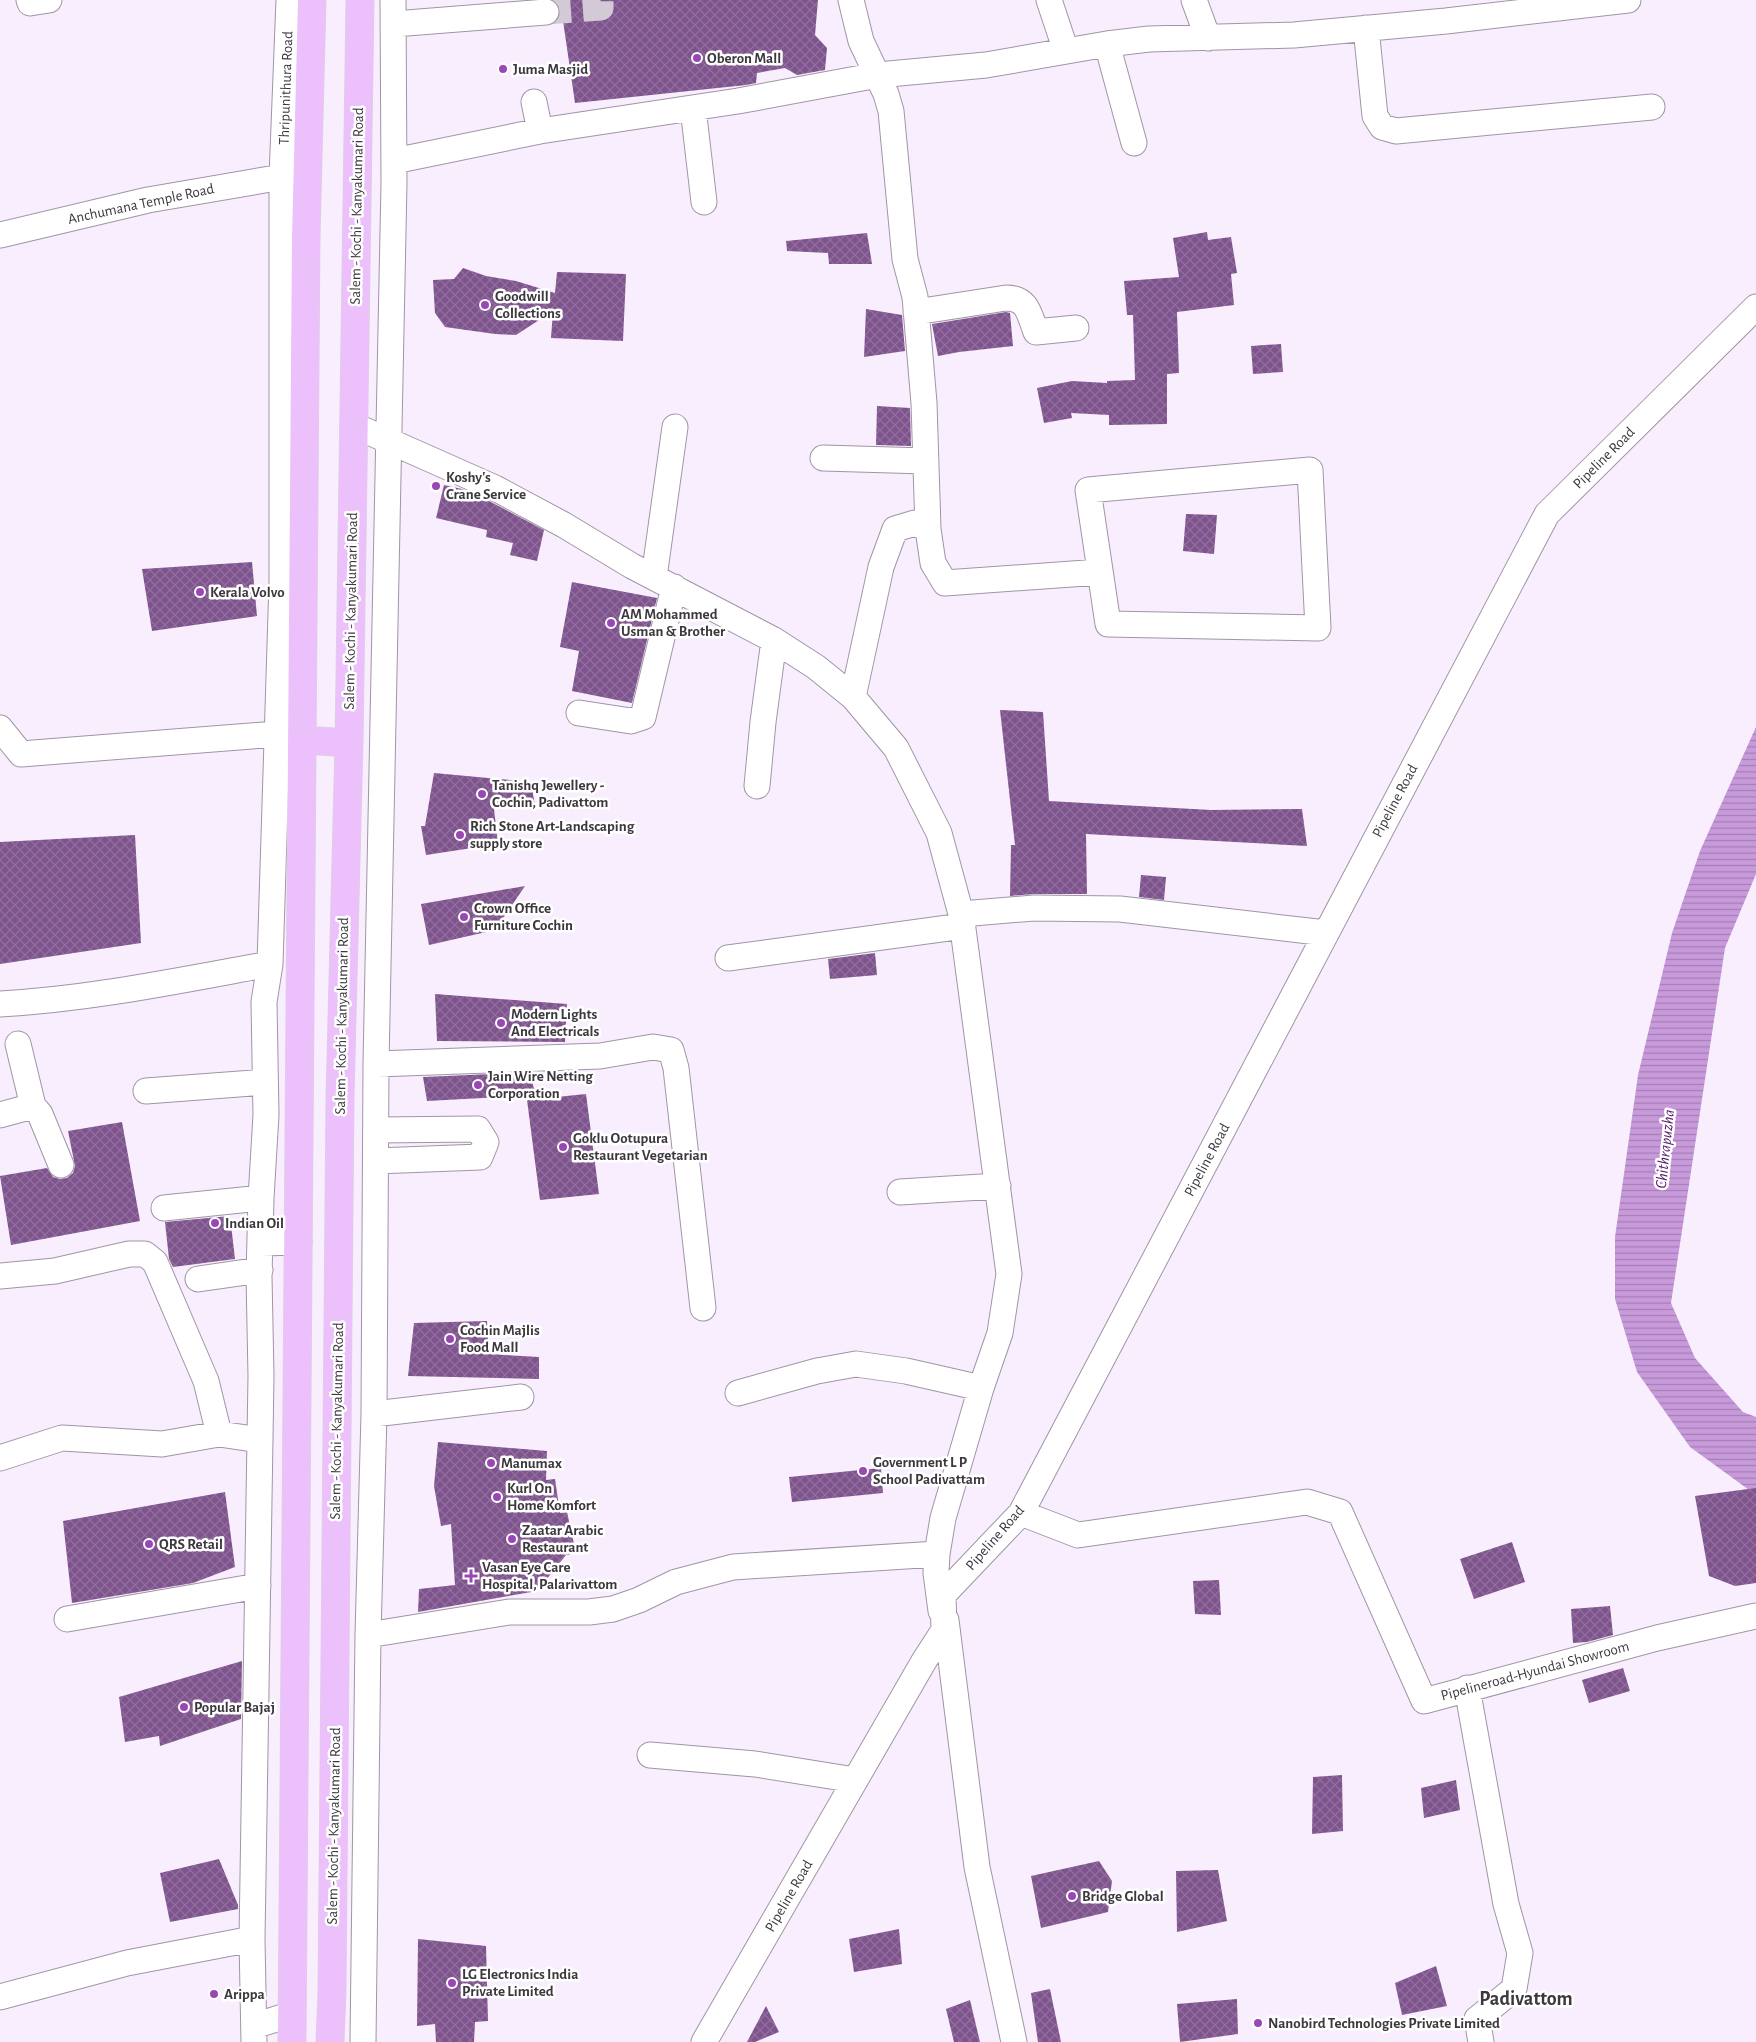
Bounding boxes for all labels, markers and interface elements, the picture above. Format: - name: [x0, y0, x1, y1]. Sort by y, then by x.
- street label: Thripunithura Road: [277, 31, 295, 145]
- place label: Oberon Mall: [707, 51, 781, 66]
- marker: Oberon Mall: [691, 52, 703, 64]
- place label: Juma Masjid: [513, 62, 588, 77]
- marker: Juma Masjid: [497, 63, 509, 75]
- street label: Salem - Kochi - Kanyakumari Road: [348, 107, 366, 305]
- street label: Anchumana Temple Road: [67, 181, 216, 227]
- place label: Goodwill Collections: [495, 289, 561, 321]
- marker: Goodwill Collections: [479, 299, 491, 311]
- street label: Pipeline Road: [1570, 424, 1638, 492]
- place label: Koshy's Crane Service: [446, 470, 526, 502]
- marker: Koshy's Crane Service: [430, 480, 442, 492]
- street label: Salem - Kochi - Kanyakumari Road: [342, 512, 360, 710]
- place label: Kerala Volvo: [210, 585, 285, 600]
- marker: Kerala Volvo: [194, 586, 206, 598]
- place label: AM Mohammed Usman & Brother: [621, 607, 726, 639]
- marker: AM Mohammed Usman & Brother: [605, 617, 617, 629]
- street label: Pipeline Road: [1370, 762, 1421, 840]
- place label: Tanishq Jewellery - Cochin, Padivattom: [492, 778, 608, 810]
- marker: Tanishq Jewellery - Cochin, Padivattom: [476, 788, 488, 800]
- place label: Rich Stone Art-Landscaping supply store: [470, 819, 635, 851]
- marker: Rich Stone Art-Landscaping supply store: [454, 829, 466, 841]
- place label: Crown Office Furniture Cochin: [474, 901, 573, 933]
- marker: Crown Office Furniture Cochin: [458, 911, 470, 923]
- street label: Salem - Kochi - Kanyakumari Road: [333, 917, 351, 1115]
- place label: Modern Lights And Electricals: [511, 1007, 600, 1039]
- marker: Modern Lights And Electricals: [495, 1017, 507, 1029]
- place label: Jain Wire Netting Corporation: [488, 1069, 593, 1101]
- marker: Jain Wire Netting Corporation: [472, 1079, 484, 1091]
- water label: Chithrapuzha: [1653, 1109, 1678, 1190]
- street label: Pipeline Road: [1182, 1121, 1233, 1199]
- place label: Goklu Ootupura Restaurant Vegetarian: [573, 1131, 708, 1163]
- marker: Goklu Ootupura Restaurant Vegetarian: [557, 1141, 569, 1153]
- place label: Indian Oil: [225, 1216, 284, 1231]
- marker: Indian Oil: [209, 1217, 221, 1229]
- street label: Salem - Kochi - Kanyakumari Road: [328, 1322, 346, 1520]
- place label: Cochin Majlis Food Mall: [460, 1323, 540, 1355]
- marker: Cochin Majlis Food Mall: [444, 1333, 456, 1345]
- place label: Government L P School Padivattam: [873, 1455, 985, 1487]
- place label: Manumax: [501, 1456, 562, 1471]
- marker: Manumax: [485, 1457, 497, 1469]
- marker: Government L P School Padivattam: [857, 1465, 869, 1477]
- place label: Kurl On Home Komfort: [507, 1481, 596, 1513]
- marker: Kurl On Home Komfort: [491, 1491, 503, 1503]
- street label: Pipeline Road: [963, 1503, 1027, 1573]
- place label: Zaatar Arabic Restaurant: [522, 1523, 603, 1555]
- marker: Zaatar Arabic Restaurant: [506, 1533, 518, 1545]
- place label: QRS Retail: [159, 1537, 223, 1552]
- marker: QRS Retail: [143, 1538, 155, 1550]
- place label: Vasan Eye Care Hospital, Palarivattom: [482, 1560, 617, 1592]
- marker: Vasan Eye Care Hospital, Palarivattom: [464, 1569, 478, 1583]
- street label: Pipelineroad-Hyundai Showroom: [1439, 1639, 1631, 1703]
- place label: Popular Bajaj: [194, 1700, 275, 1715]
- marker: Popular Bajaj: [178, 1701, 190, 1713]
- street label: Salem - Kochi - Kanyakumari Road: [325, 1727, 343, 1925]
- street label: Pipeline Road: [762, 1857, 816, 1935]
- place label: Bridge Global: [1082, 1889, 1164, 1904]
- marker: Bridge Global: [1066, 1890, 1078, 1902]
- place label: LG Electronics India Private Limited: [462, 1967, 578, 1999]
- marker: LG Electronics India Private Limited: [446, 1977, 458, 1989]
- place label: Arippa: [224, 1987, 265, 2002]
- marker: Arippa: [208, 1988, 220, 2000]
- district label: Padivattom: [1479, 1989, 1573, 2009]
- place label: Nanobird Technologies Private Limited: [1268, 2016, 1500, 2031]
- marker: Nanobird Technologies Private Limited: [1252, 2017, 1264, 2029]

